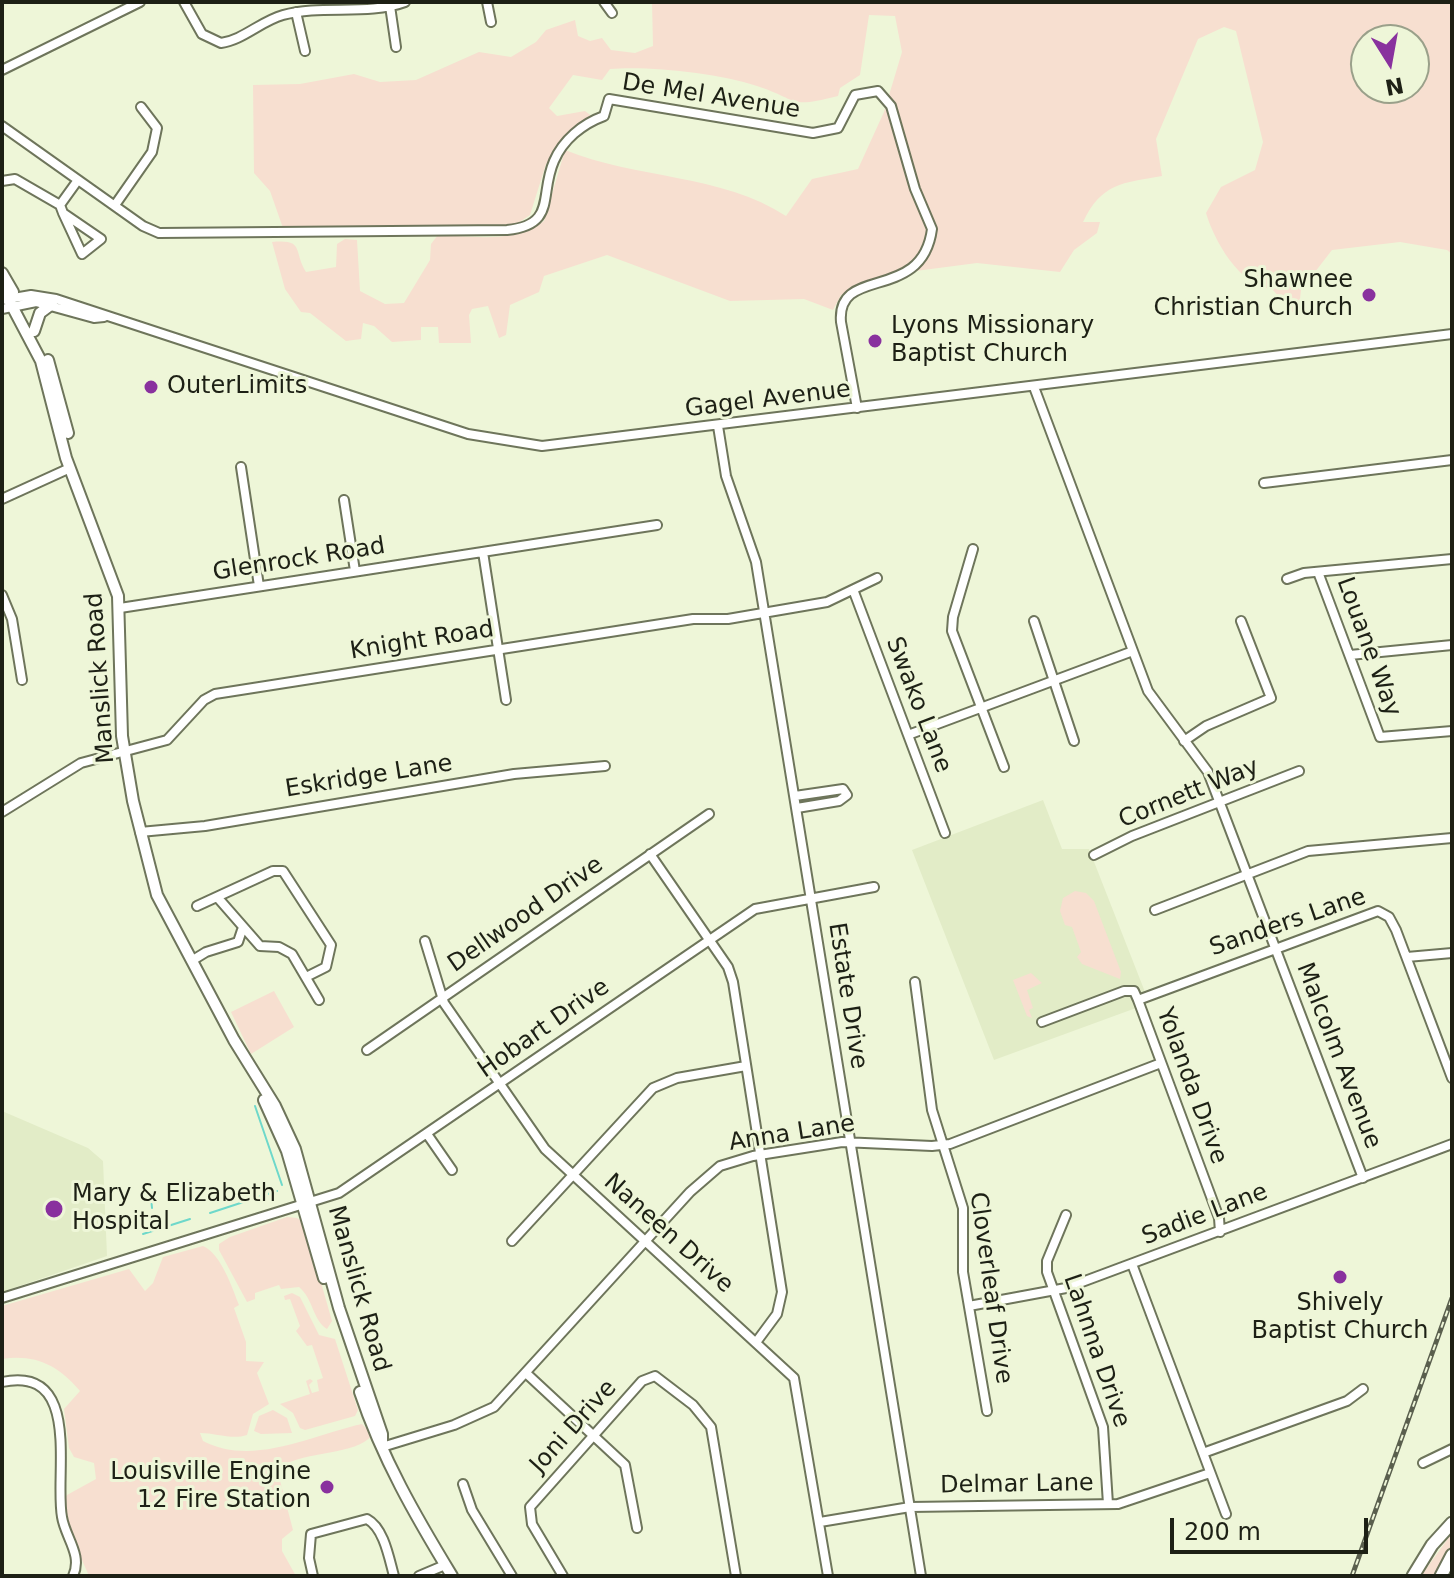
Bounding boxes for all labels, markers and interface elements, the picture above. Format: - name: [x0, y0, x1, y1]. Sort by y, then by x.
- north arrow: [1350, 24, 1430, 104]
- street label: De Mel Avenue: [620, 69, 802, 125]
- text: N: [1383, 72, 1406, 100]
- place label: Shawnee Christian Church: [1153, 267, 1353, 323]
- marker: Shawnee Christian Church: [1360, 286, 1378, 304]
- place label: Lyons Missionary Baptist Church: [891, 313, 1094, 369]
- marker: Lyons Missionary Baptist Church: [866, 332, 884, 350]
- place label: OuterLimits: [167, 373, 307, 401]
- street label: Gagel Avenue: [683, 376, 853, 424]
- marker: OuterLimits: [142, 378, 160, 396]
- street label: Glenrock Road: [211, 532, 387, 588]
- street label: Louane Way: [1329, 573, 1407, 721]
- street label: Manslick Road: [81, 591, 121, 765]
- street label: Knight Road: [348, 615, 496, 667]
- street label: Swako Lane: [879, 633, 957, 777]
- street label: Eskridge Lane: [283, 750, 455, 804]
- street label: Cornett Way: [1115, 753, 1263, 835]
- street label: Dellwood Drive: [443, 851, 609, 979]
- street label: Sanders Lane: [1206, 883, 1370, 963]
- street label: Estate Drive: [821, 921, 873, 1071]
- street label: Malcolm Avenue: [1289, 959, 1387, 1153]
- street label: Hobart Drive: [473, 973, 615, 1085]
- street label: Yolanda Drive: [1149, 1004, 1233, 1168]
- street label: Anna Lane: [727, 1110, 857, 1158]
- street label: Naneen Drive: [597, 1168, 739, 1300]
- street label: Sadie Lane: [1138, 1178, 1272, 1252]
- place label: Mary & Elizabeth Hospital: [72, 1181, 276, 1237]
- street label: Cloverleaf Drive: [962, 1190, 1018, 1386]
- marker: Mary & Elizabeth Hospital: [43, 1198, 65, 1220]
- street label: Manslick Road: [321, 1203, 395, 1375]
- marker: Shively Baptist Church: [1331, 1268, 1349, 1286]
- street label: Lahnna Drive: [1056, 1271, 1136, 1431]
- place label: Shively Baptist Church: [1252, 1290, 1428, 1346]
- street label: Joni Drive: [525, 1375, 623, 1479]
- place label: Louisville Engine 12 Fire Station: [110, 1459, 311, 1515]
- street label: Delmar Lane: [940, 1469, 1094, 1501]
- marker: Louisville Engine 12 Fire Station: [318, 1478, 336, 1496]
- scale bar: [1174, 1502, 1372, 1552]
- text: 200 m: [1184, 1518, 1261, 1546]

